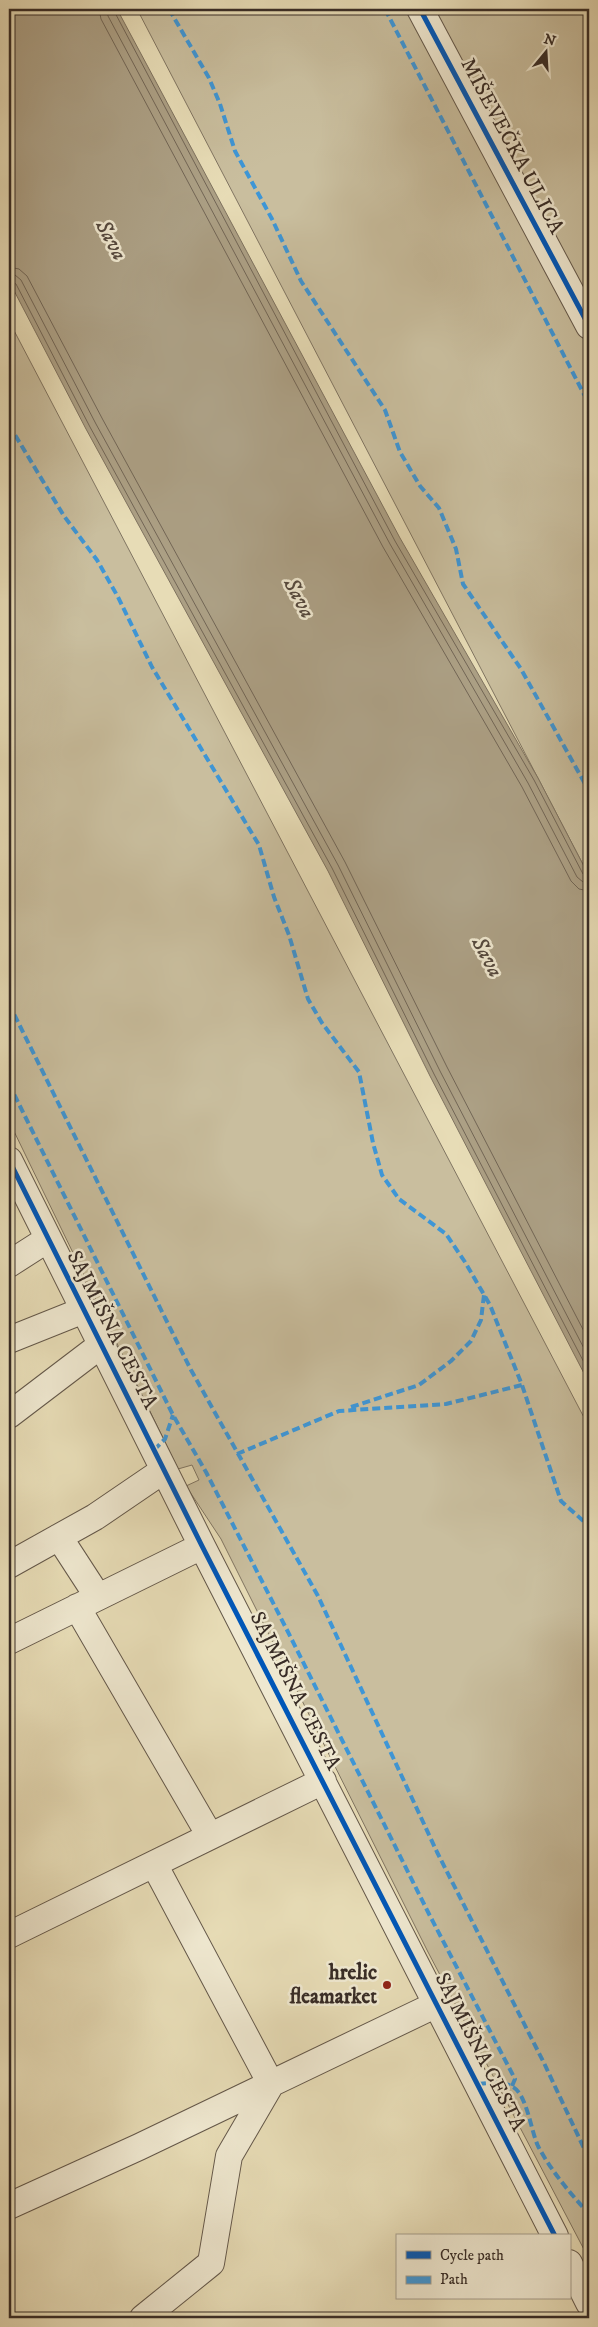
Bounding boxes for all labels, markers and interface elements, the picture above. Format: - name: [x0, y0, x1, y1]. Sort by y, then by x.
- north arrow: [520, 28, 570, 78]
- text: N: [541, 30, 558, 51]
- street label: MIŠEVEČKA ULICA: [455, 53, 571, 239]
- water label: Sava: [89, 214, 133, 265]
- water label: Sava: [277, 572, 321, 623]
- water label: Sava: [465, 931, 509, 982]
- street label: SAJMIŠNA CESTA: [61, 1245, 165, 1414]
- street label: SAJMIŠNA CESTA: [244, 1606, 348, 1775]
- place label: hrelic fleamarket: [288, 1960, 377, 2010]
- street label: SAJMIŠNA CESTA: [429, 1967, 533, 2136]
- marker: hrelic fleamarket: [381, 1979, 393, 1991]
- legend: [396, 2234, 570, 2300]
- text: Cycle path: [440, 2246, 504, 2265]
- text: Path: [440, 2270, 468, 2289]

